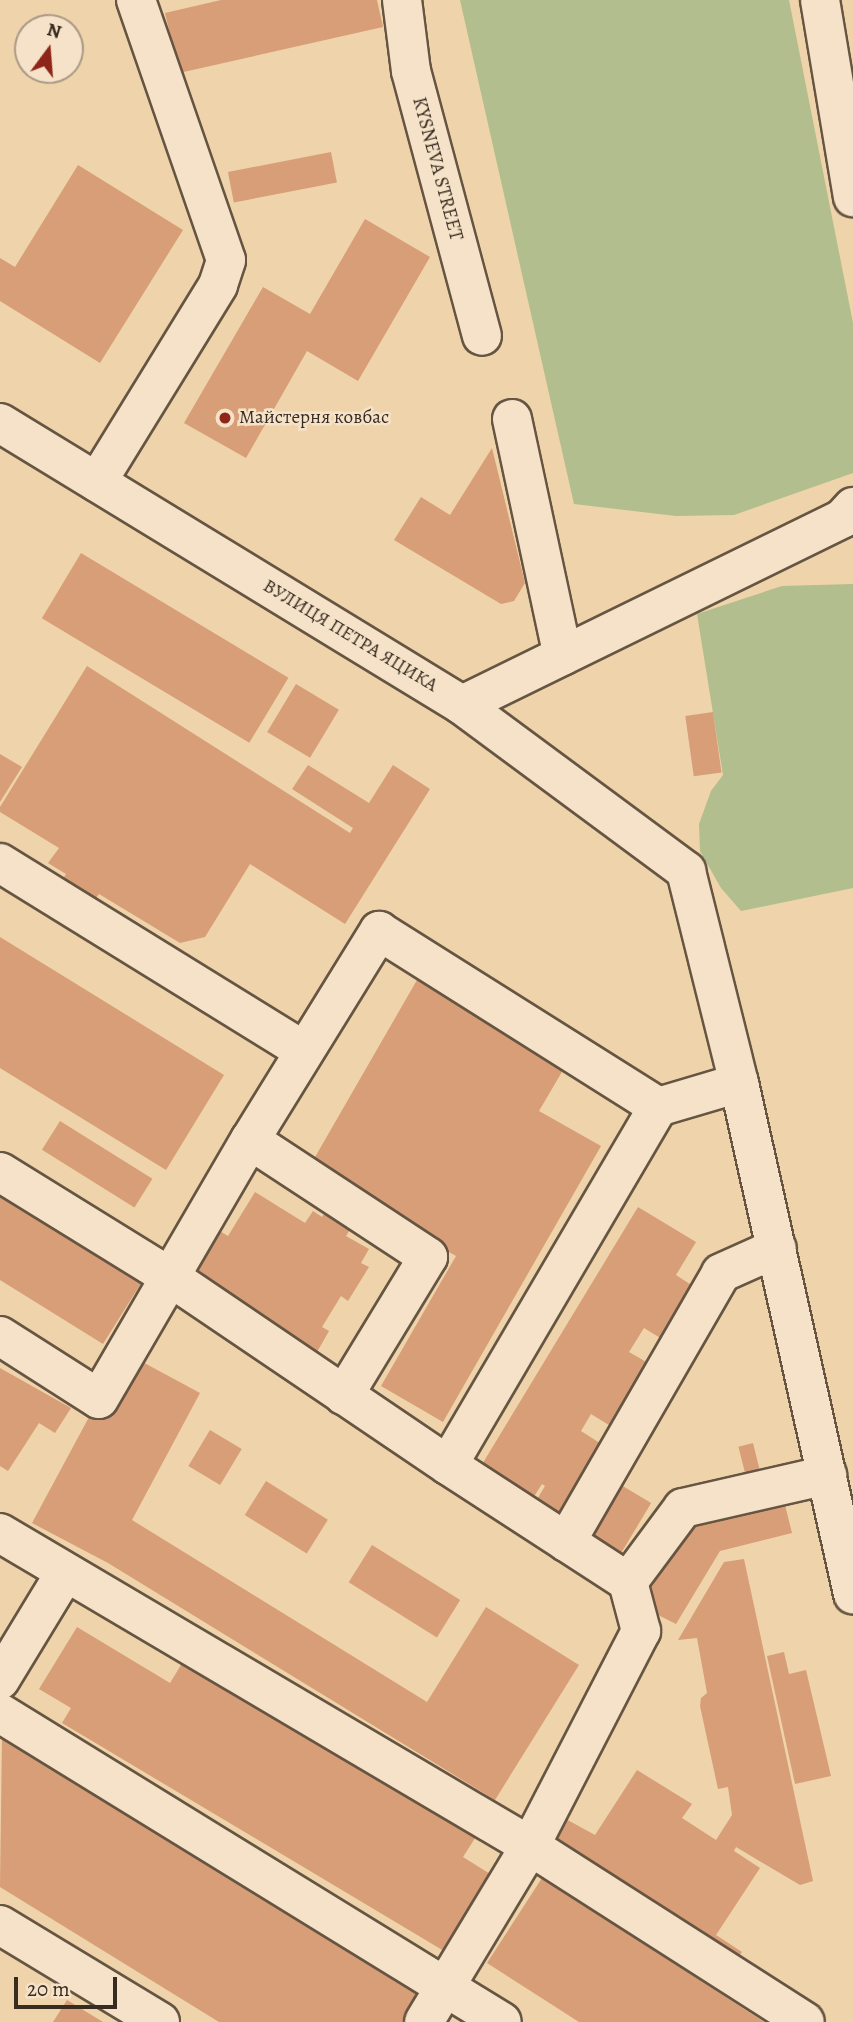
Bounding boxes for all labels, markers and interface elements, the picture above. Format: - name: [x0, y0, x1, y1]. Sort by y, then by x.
- north arrow: [14, 14, 84, 84]
- text: N: [44, 16, 64, 45]
- street label: KYSNEVA STREET: [407, 95, 467, 243]
- place label: Майстерня ковбас: [239, 407, 389, 429]
- marker: Майстерня ковбас: [217, 410, 233, 426]
- street label: ВУЛИЦЯ ПЕТРА ЯЦИКА: [259, 575, 441, 697]
- scale bar: [18, 1962, 121, 2006]
- text: 20 m: [27, 1975, 70, 2003]

